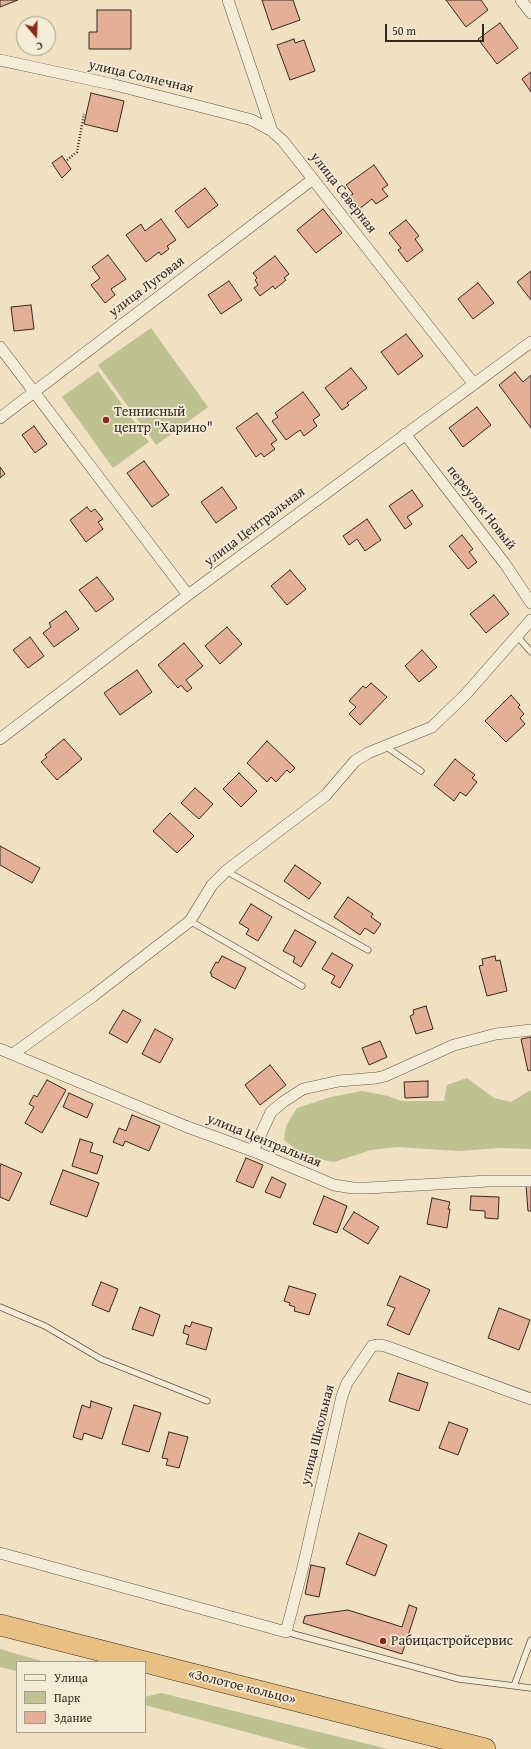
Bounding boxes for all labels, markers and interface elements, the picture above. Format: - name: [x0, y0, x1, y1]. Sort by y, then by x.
- north arrow: [16, 16, 56, 56]
- scale bar: [387, 16, 486, 42]
- text: 50 m: [392, 22, 416, 39]
- text: С: [34, 38, 45, 55]
- street label: улица Солнечная: [87, 57, 195, 97]
- street label: улица Северная: [306, 149, 380, 237]
- street label: улица Луговая: [106, 253, 188, 321]
- place label: Теннисный центр "Харино": [114, 404, 213, 436]
- marker: Теннисный центр "Харино": [101, 415, 111, 425]
- street label: переулок Новый: [443, 462, 519, 554]
- street label: улица Центральная: [201, 484, 309, 570]
- street label: улица Центральная: [204, 1110, 324, 1172]
- street label: улица Школьная: [297, 1383, 339, 1487]
- place label: Рабицастройсервис: [391, 1633, 513, 1649]
- marker: Рабицастройсервис: [378, 1636, 388, 1646]
- legend: [16, 1661, 146, 1733]
- street label: «Золотое кольцо»: [186, 1665, 298, 1709]
- text: Улица: [54, 1669, 88, 1686]
- text: Парк: [54, 1689, 80, 1706]
- text: Здание: [54, 1709, 92, 1726]

